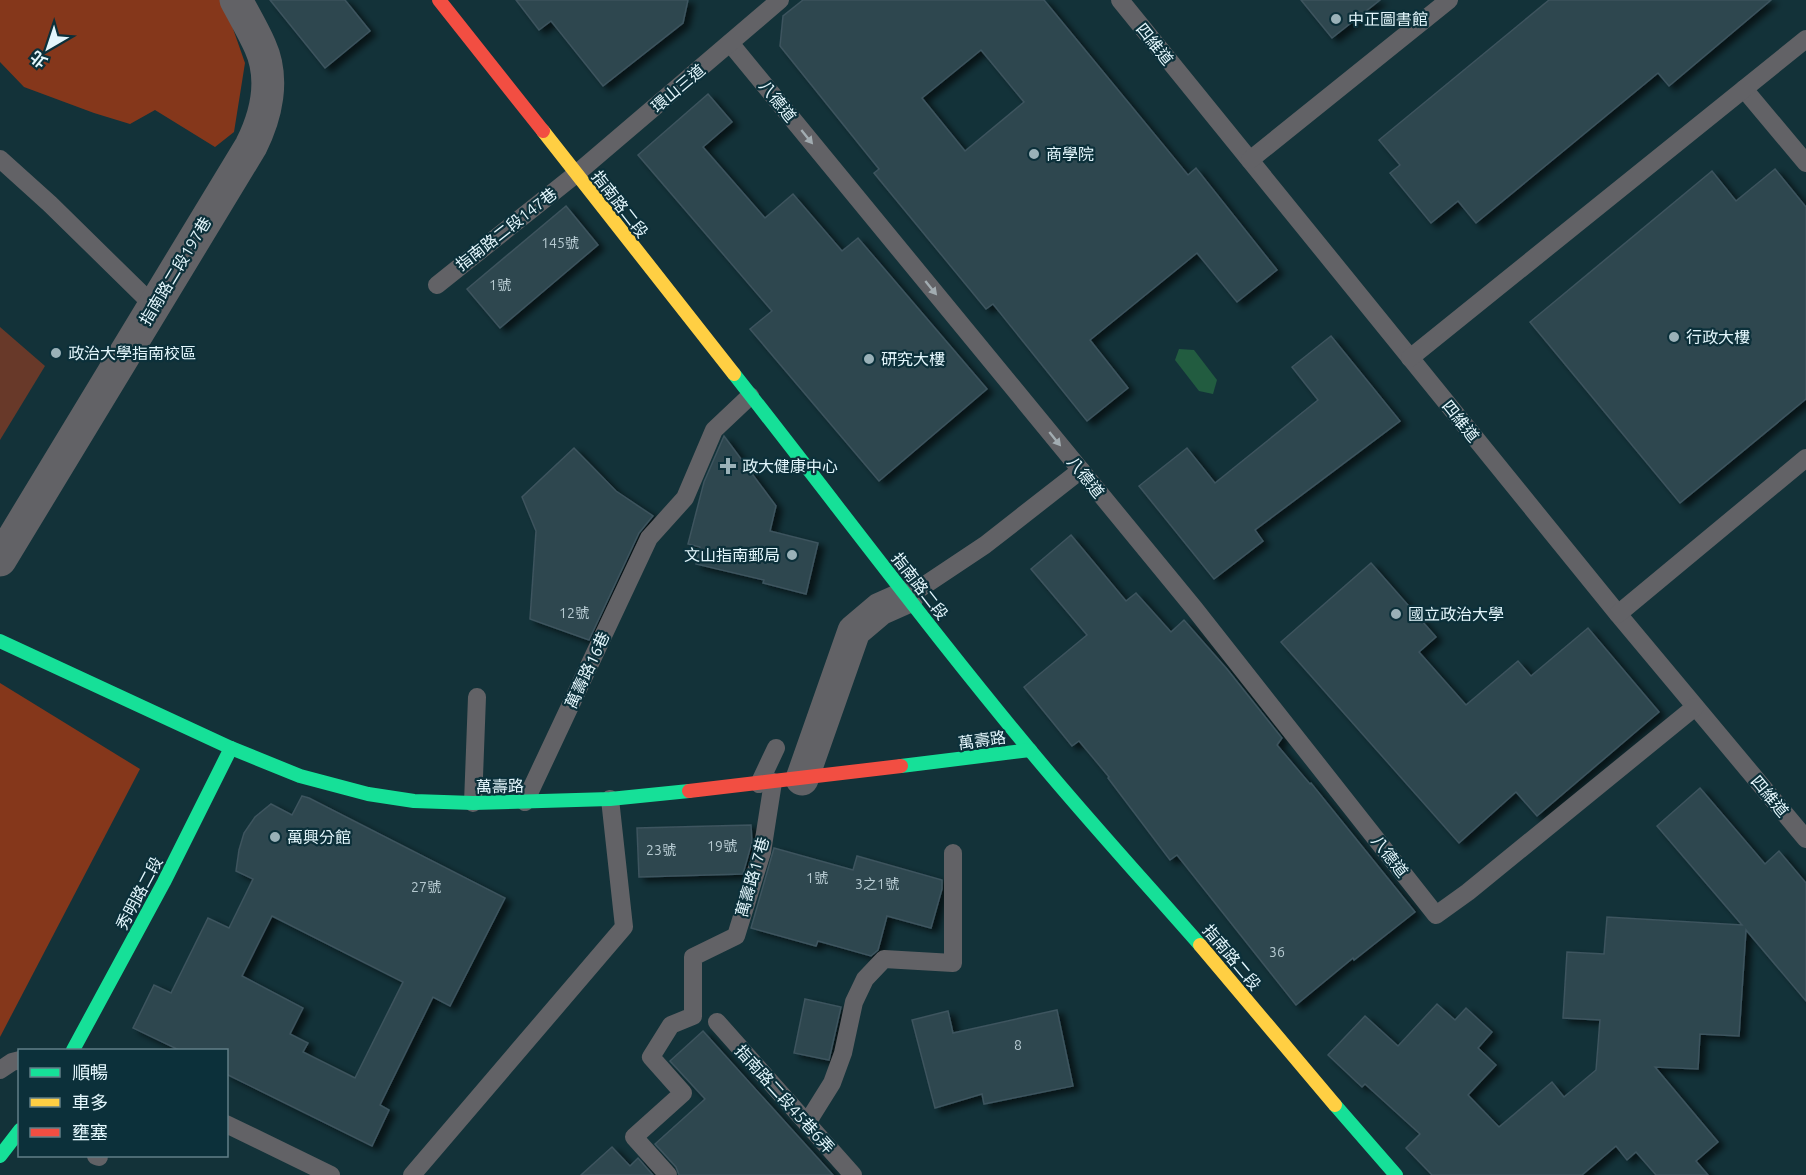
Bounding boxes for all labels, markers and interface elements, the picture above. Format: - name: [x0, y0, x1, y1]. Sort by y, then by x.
- place label: 中正圖書館: [1348, 10, 1428, 28]
- marker: 中正圖書館: [1329, 12, 1343, 26]
- north arrow: [18, 18, 78, 78]
- street label: 四維道: [1133, 20, 1177, 68]
- text: 北: [27, 48, 50, 72]
- street label: 環山三道: [648, 61, 708, 115]
- street label: 八德道: [756, 77, 800, 125]
- one-way arrow: [801, 129, 814, 145]
- place label: 商學院: [1046, 145, 1094, 163]
- marker: 商學院: [1027, 147, 1041, 161]
- street label: 指南路二段: [588, 167, 652, 241]
- street label: 指南路二段147巷: [452, 184, 560, 274]
- street label: 指南路二段197巷: [136, 214, 214, 328]
- house number: 145號: [541, 235, 579, 251]
- house number: 1號: [489, 277, 511, 293]
- one-way arrow: [925, 280, 938, 296]
- place label: 行政大樓: [1686, 328, 1750, 346]
- marker: 行政大樓: [1667, 330, 1681, 344]
- place label: 政治大學指南校區: [68, 344, 196, 362]
- marker: 政治大學指南校區: [49, 346, 63, 360]
- place label: 研究大樓: [881, 350, 945, 368]
- marker: 研究大樓: [862, 352, 876, 366]
- street label: 四維道: [1439, 397, 1483, 445]
- one-way arrow: [1048, 431, 1061, 446]
- street label: 八德道: [1064, 453, 1108, 501]
- marker: 政大健康中心: [719, 457, 737, 475]
- place label: 政大健康中心: [742, 457, 838, 475]
- place label: 文山指南郵局: [684, 546, 780, 564]
- marker: 文山指南郵局: [785, 548, 799, 562]
- street label: 指南路二段: [888, 549, 952, 623]
- house number: 12號: [559, 605, 589, 621]
- place label: 國立政治大學: [1408, 605, 1504, 623]
- marker: 國立政治大學: [1389, 607, 1403, 621]
- street label: 萬壽路16巷: [562, 629, 612, 711]
- street label: 萬壽路: [957, 728, 1007, 752]
- street label: 四維道: [1748, 772, 1792, 820]
- street label: 萬壽路: [476, 777, 524, 795]
- place label: 萬興分館: [287, 828, 351, 846]
- marker: 萬興分館: [268, 830, 282, 844]
- street label: 八德道: [1368, 832, 1412, 880]
- street label: 萬壽路17巷: [732, 835, 772, 919]
- house number: 19號: [707, 838, 737, 854]
- house number: 23號: [646, 842, 676, 858]
- street label: 秀明路二段: [112, 853, 166, 933]
- house number: 1號: [806, 870, 828, 886]
- house number: 3之1號: [855, 876, 899, 892]
- house number: 27號: [411, 879, 441, 895]
- street label: 指南路二段: [1199, 921, 1265, 993]
- house number: 36: [1269, 944, 1285, 960]
- house number: 8: [1014, 1037, 1022, 1053]
- street label: 指南路二段45巷6弄: [732, 1041, 838, 1157]
- legend: [18, 1049, 228, 1157]
- text: 順暢: [72, 1062, 108, 1082]
- text: 車多: [72, 1092, 108, 1112]
- text: 壅塞: [72, 1122, 108, 1142]

